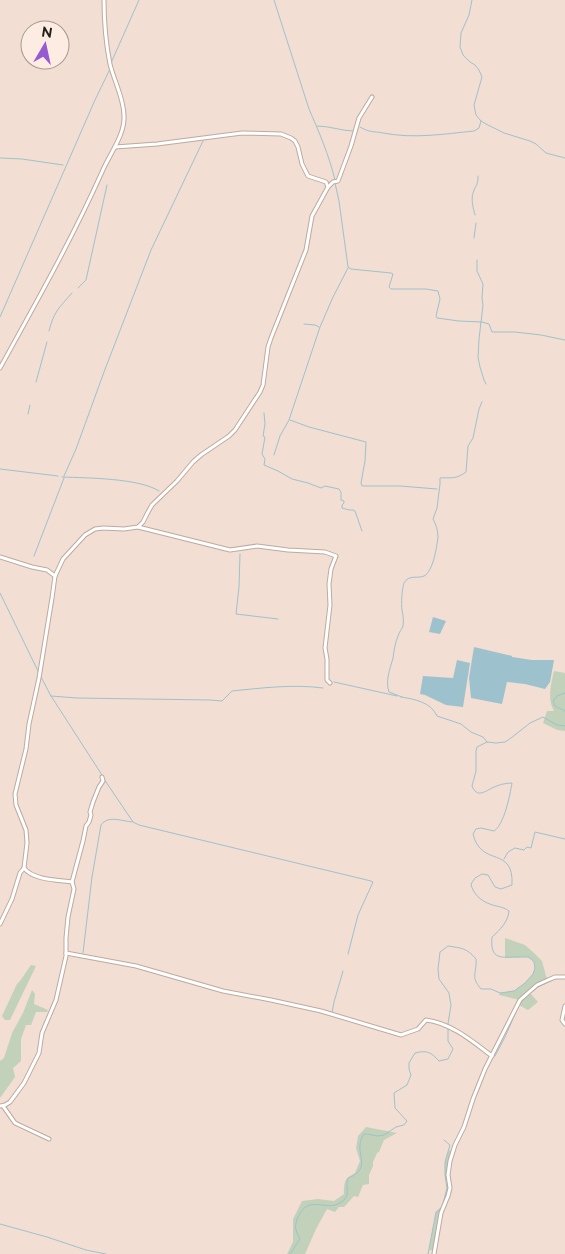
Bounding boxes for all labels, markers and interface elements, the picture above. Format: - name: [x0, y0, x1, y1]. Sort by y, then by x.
- north arrow: [20, 20, 70, 70]
- text: N: [41, 23, 54, 41]

